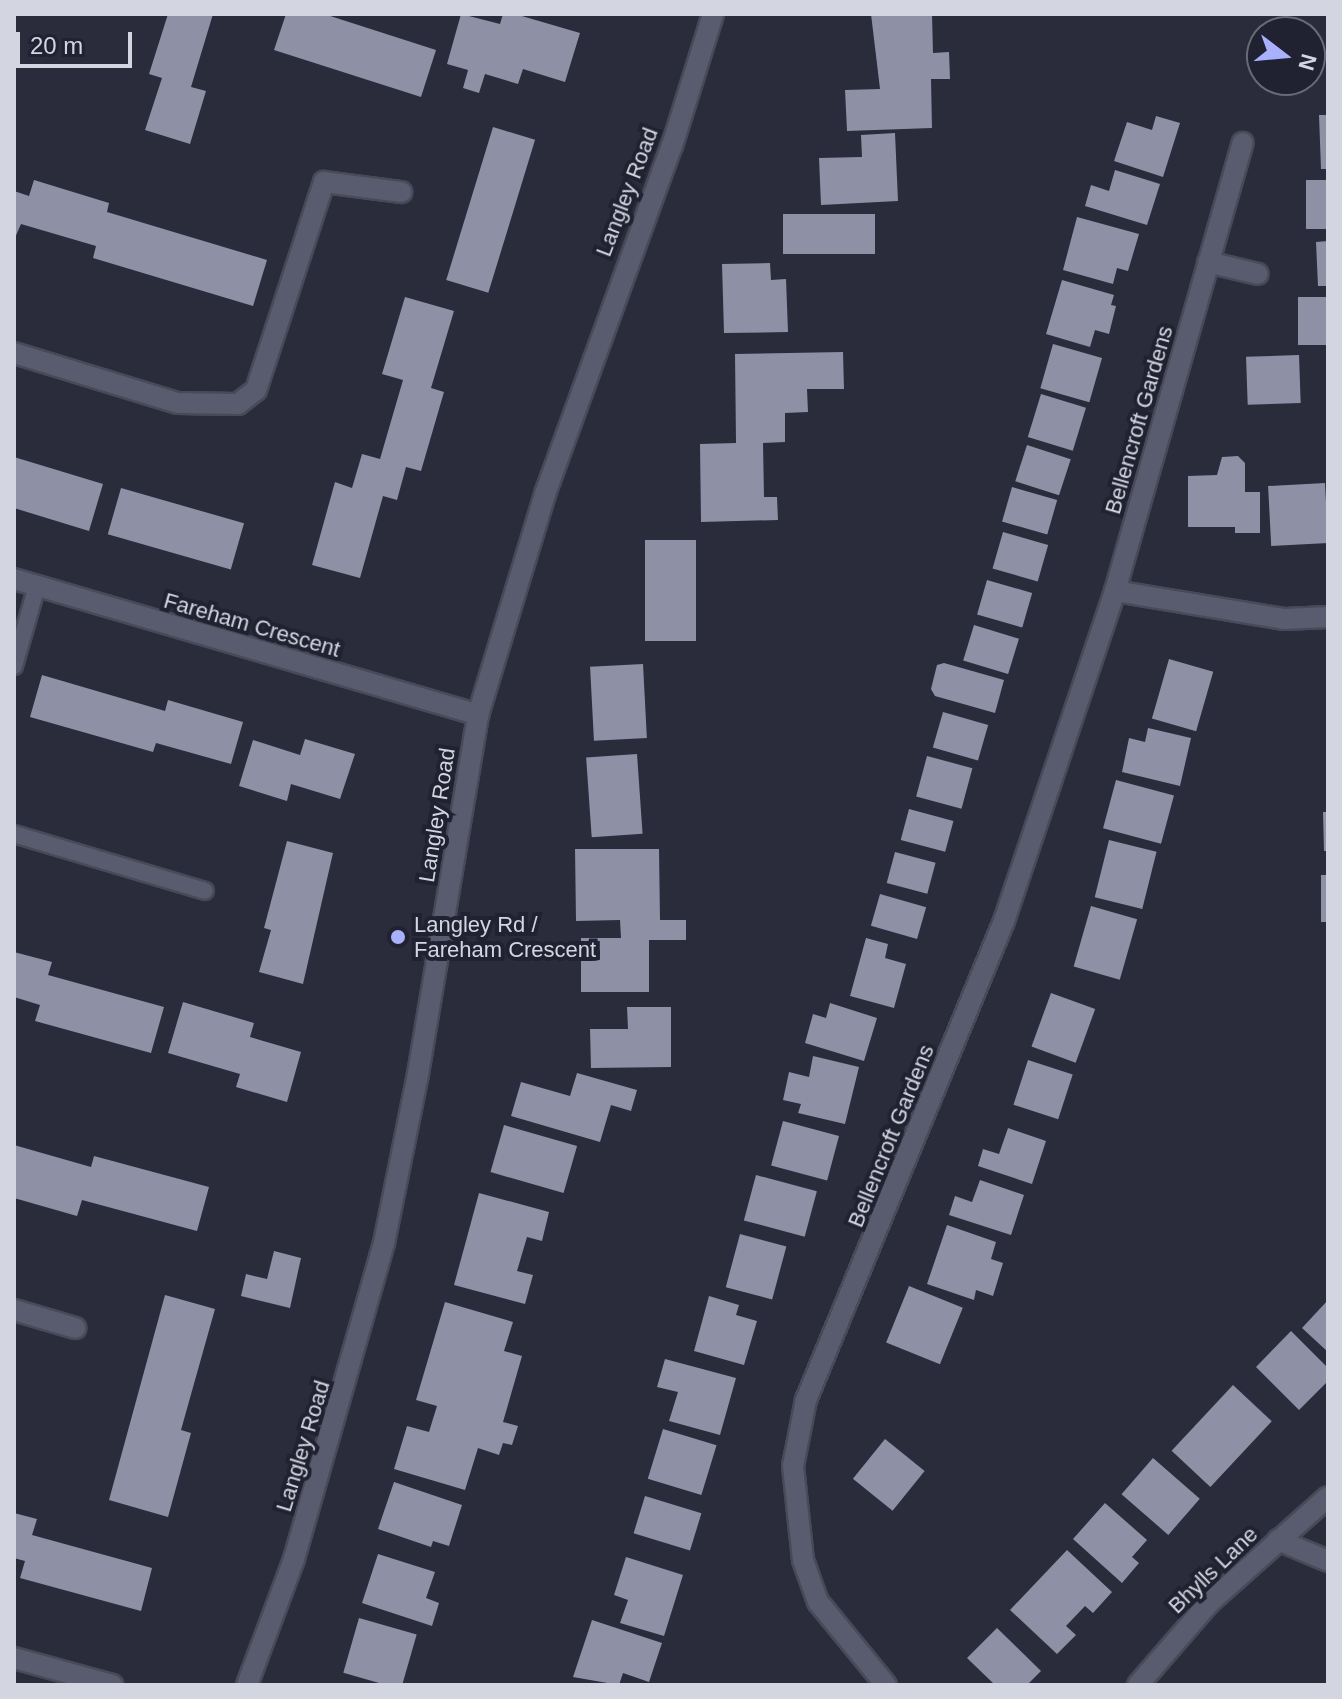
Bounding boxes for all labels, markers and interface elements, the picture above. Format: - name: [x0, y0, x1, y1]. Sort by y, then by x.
- scale bar: [20, 16, 136, 66]
- north arrow: [1246, 16, 1326, 96]
- text: 20 m: [30, 32, 83, 59]
- text: N: [1293, 51, 1322, 73]
- street label: Langley Road: [590, 124, 664, 260]
- street label: Bellencroft Gardens: [1100, 323, 1178, 517]
- street label: Fareham Crescent: [161, 587, 343, 663]
- street label: Langley Road: [413, 746, 461, 884]
- place label: Langley Rd / Fareham Crescent: [414, 911, 596, 962]
- marker: Langley Rd / Fareham Crescent: [389, 928, 407, 946]
- street label: Bellencroft Gardens: [842, 1041, 940, 1231]
- street label: Langley Road: [271, 1377, 335, 1515]
- street label: Bhylls Lane: [1163, 1521, 1263, 1619]

